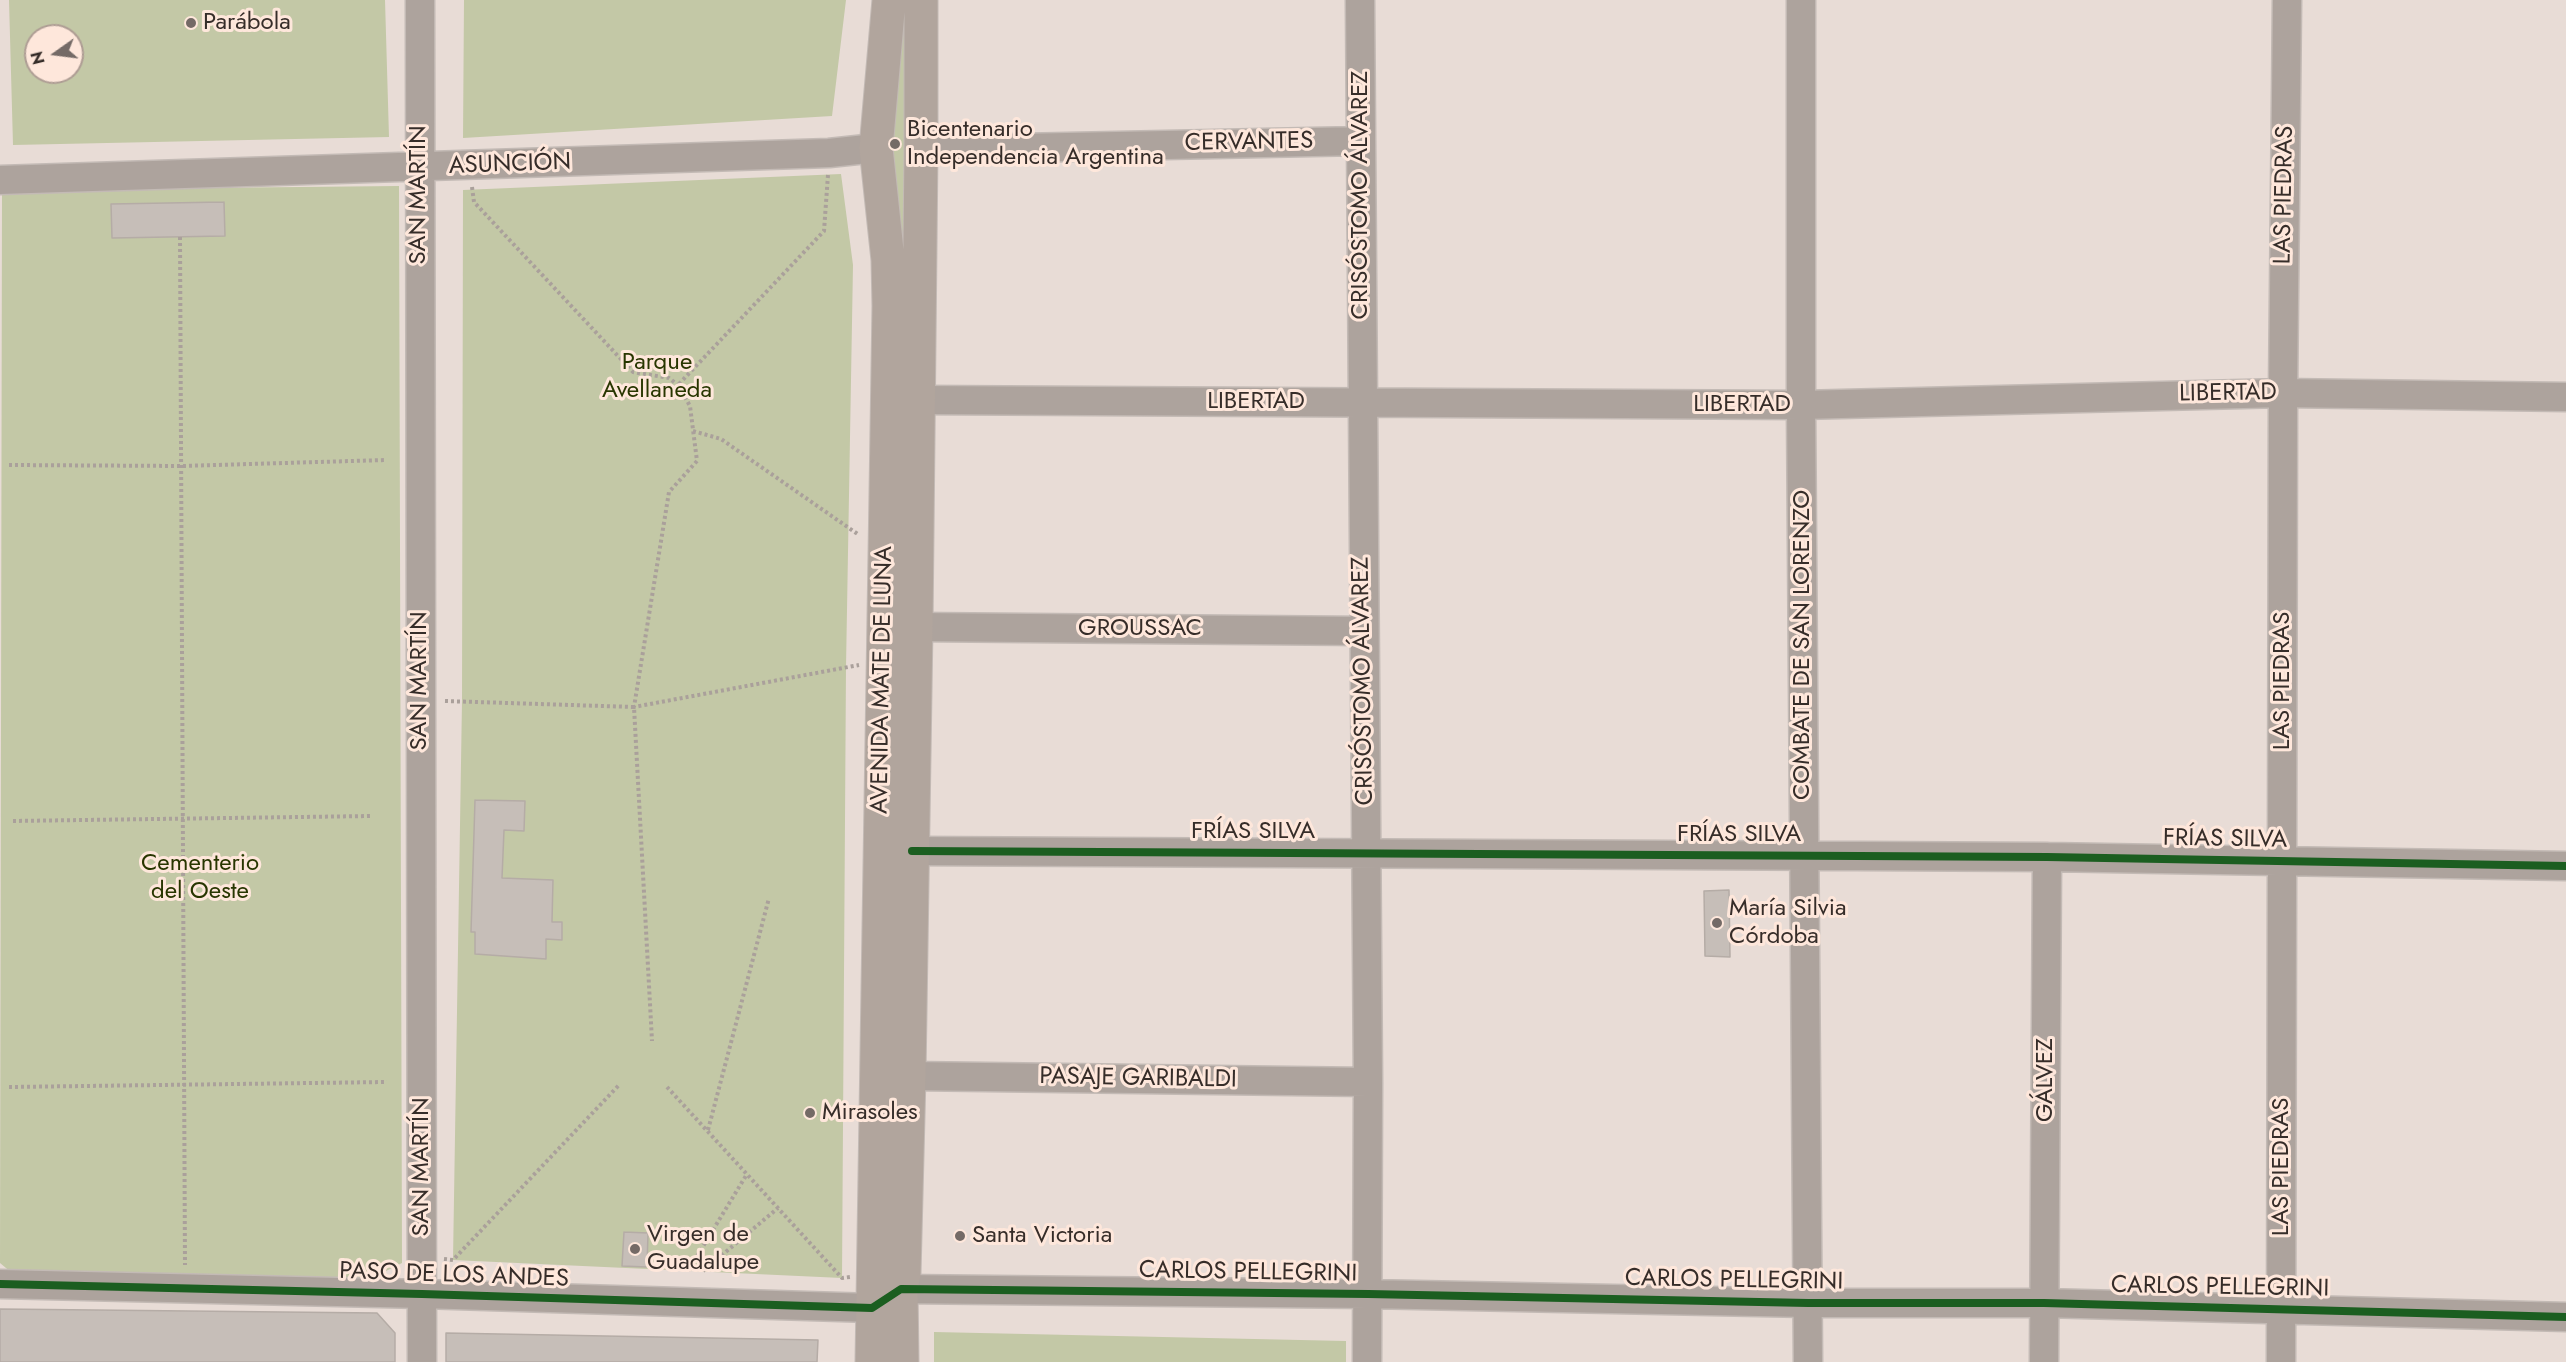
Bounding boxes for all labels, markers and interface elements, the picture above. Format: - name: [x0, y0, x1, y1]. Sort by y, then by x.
- place label: Parábola: [203, 9, 291, 37]
- marker: Parábola: [184, 16, 198, 30]
- north arrow: [24, 24, 84, 84]
- text: N: [25, 49, 51, 67]
- street label: CRISÓSTOMO ÁLVAREZ: [1347, 71, 1375, 319]
- place label: Bicentenario Independencia Argentina: [907, 116, 1164, 172]
- street label: SAN MARTÍN: [405, 125, 433, 265]
- street label: LAS PIEDRAS: [2269, 125, 2301, 265]
- street label: CERVANTES: [1185, 127, 1313, 159]
- marker: Bicentenario Independencia Argentina: [888, 137, 902, 151]
- street label: ASUNCIÓN: [448, 148, 572, 182]
- park label: Parque Avellaneda: [602, 349, 712, 405]
- street label: LIBERTAD: [2179, 379, 2277, 409]
- street label: LIBERTAD: [1207, 388, 1305, 416]
- street label: LIBERTAD: [1693, 391, 1791, 419]
- street label: COMBATE DE SAN LORENZO: [1789, 490, 1817, 800]
- street label: AVENIDA MATE DE LUNA: [866, 546, 900, 814]
- street label: CRISÓSTOMO ÁLVAREZ: [1347, 556, 1381, 806]
- street label: SAN MARTÍN: [406, 611, 434, 751]
- street label: LAS PIEDRAS: [2269, 612, 2297, 750]
- street label: GROUSSAC: [1078, 615, 1202, 643]
- street label: FRÍAS SILVA: [1191, 818, 1315, 846]
- street label: FRÍAS SILVA: [1677, 821, 1801, 849]
- street label: FRÍAS SILVA: [2163, 825, 2287, 855]
- park label: Cementerio del Oeste: [141, 850, 259, 906]
- place label: María Silvia Córdoba: [1729, 895, 1846, 951]
- marker: María Silvia Córdoba: [1710, 916, 1724, 930]
- street label: GÁLVEZ: [2032, 1038, 2060, 1122]
- street label: PASAJE GARIBALDI: [1039, 1063, 1237, 1095]
- street label: SAN MARTÍN: [408, 1097, 436, 1237]
- street label: LAS PIEDRAS: [2268, 1098, 2296, 1236]
- place label: Mirasoles: [822, 1099, 918, 1127]
- marker: Mirasoles: [803, 1106, 817, 1120]
- place label: Virgen de Guadalupe: [647, 1221, 759, 1277]
- place label: Santa Victoria: [972, 1222, 1112, 1250]
- marker: Santa Victoria: [953, 1229, 967, 1243]
- marker: Virgen de Guadalupe: [628, 1242, 642, 1256]
- street label: CARLOS PELLEGRINI: [1139, 1257, 1357, 1289]
- street label: PASO DE LOS ANDES: [339, 1258, 569, 1294]
- street label: CARLOS PELLEGRINI: [1625, 1265, 1843, 1297]
- street label: CARLOS PELLEGRINI: [2111, 1272, 2329, 1304]

